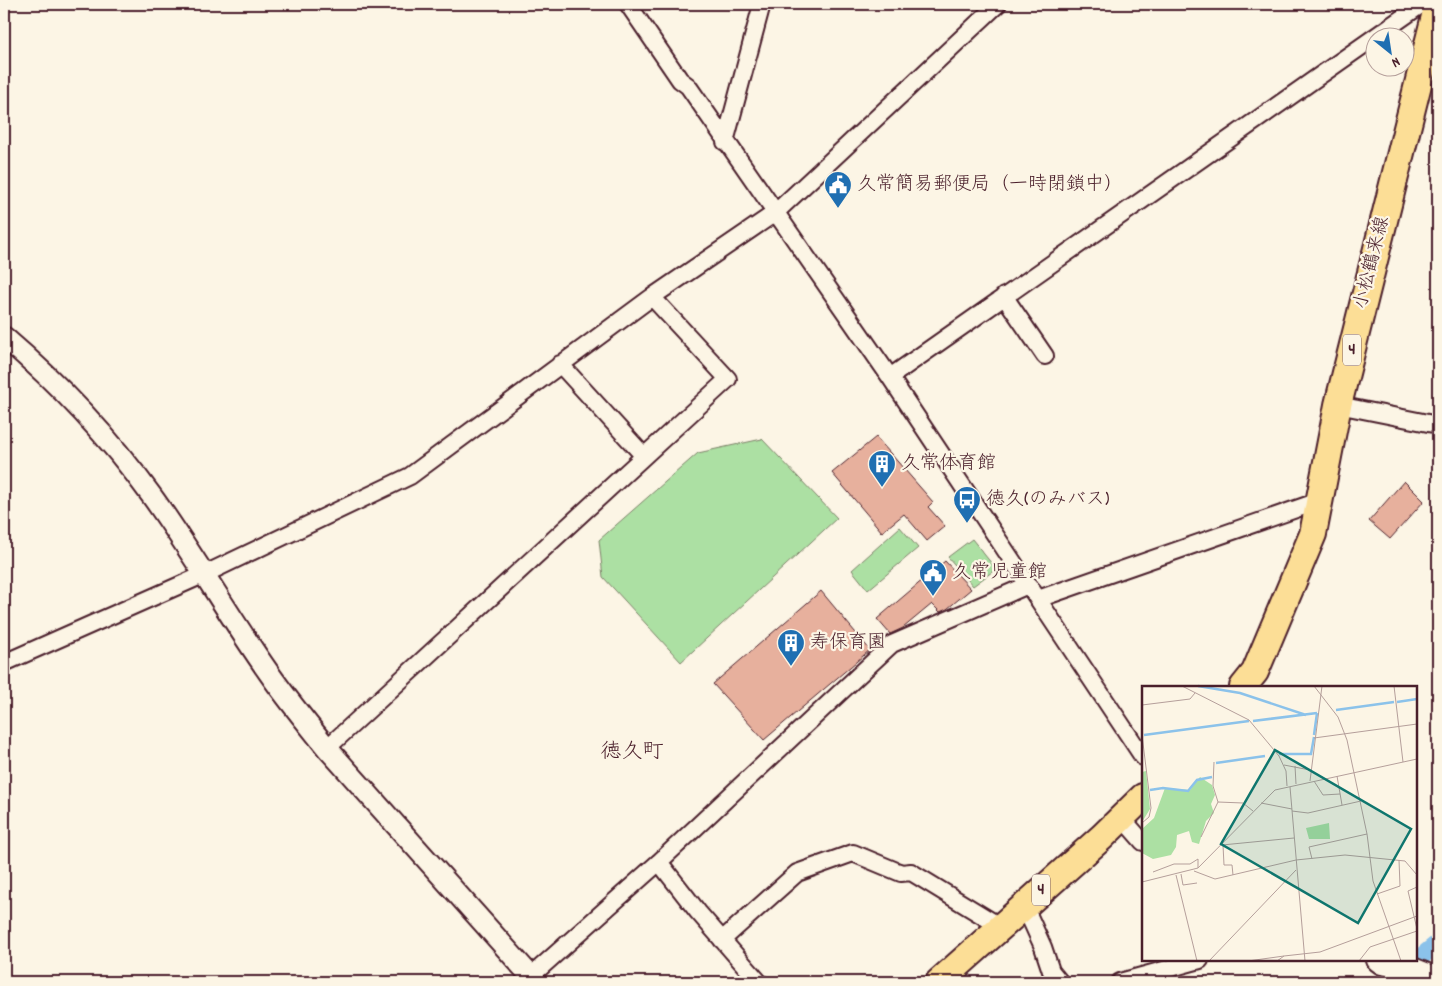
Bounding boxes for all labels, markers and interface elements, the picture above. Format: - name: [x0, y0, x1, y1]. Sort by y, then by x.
- north arrow: [1364, 28, 1414, 78]
- text: N: [1387, 51, 1403, 72]
- public building icon: 久常簡易郵便局（一時閉鎖中）: [823, 170, 853, 209]
- place label: 久常簡易郵便局（一時閉鎖中）: [857, 172, 1123, 199]
- street label: 小松鶴来線: [1348, 214, 1398, 312]
- road number: 4: [1343, 334, 1361, 366]
- building icon: 久常体育館: [867, 449, 897, 488]
- place label: 久常体育館: [901, 451, 996, 478]
- bus stop icon: 徳久(のみバス): [952, 485, 982, 524]
- place label: 徳久(のみバス): [986, 487, 1110, 514]
- public building icon: 久常児童館: [918, 558, 948, 597]
- place label: 久常児童館: [952, 560, 1047, 587]
- building icon: 寿保育園: [776, 628, 806, 667]
- place label: 寿保育園: [810, 630, 886, 657]
- inset map: [1142, 686, 1417, 961]
- district label: 徳久町: [601, 738, 664, 768]
- road number: 4: [1032, 874, 1050, 906]

